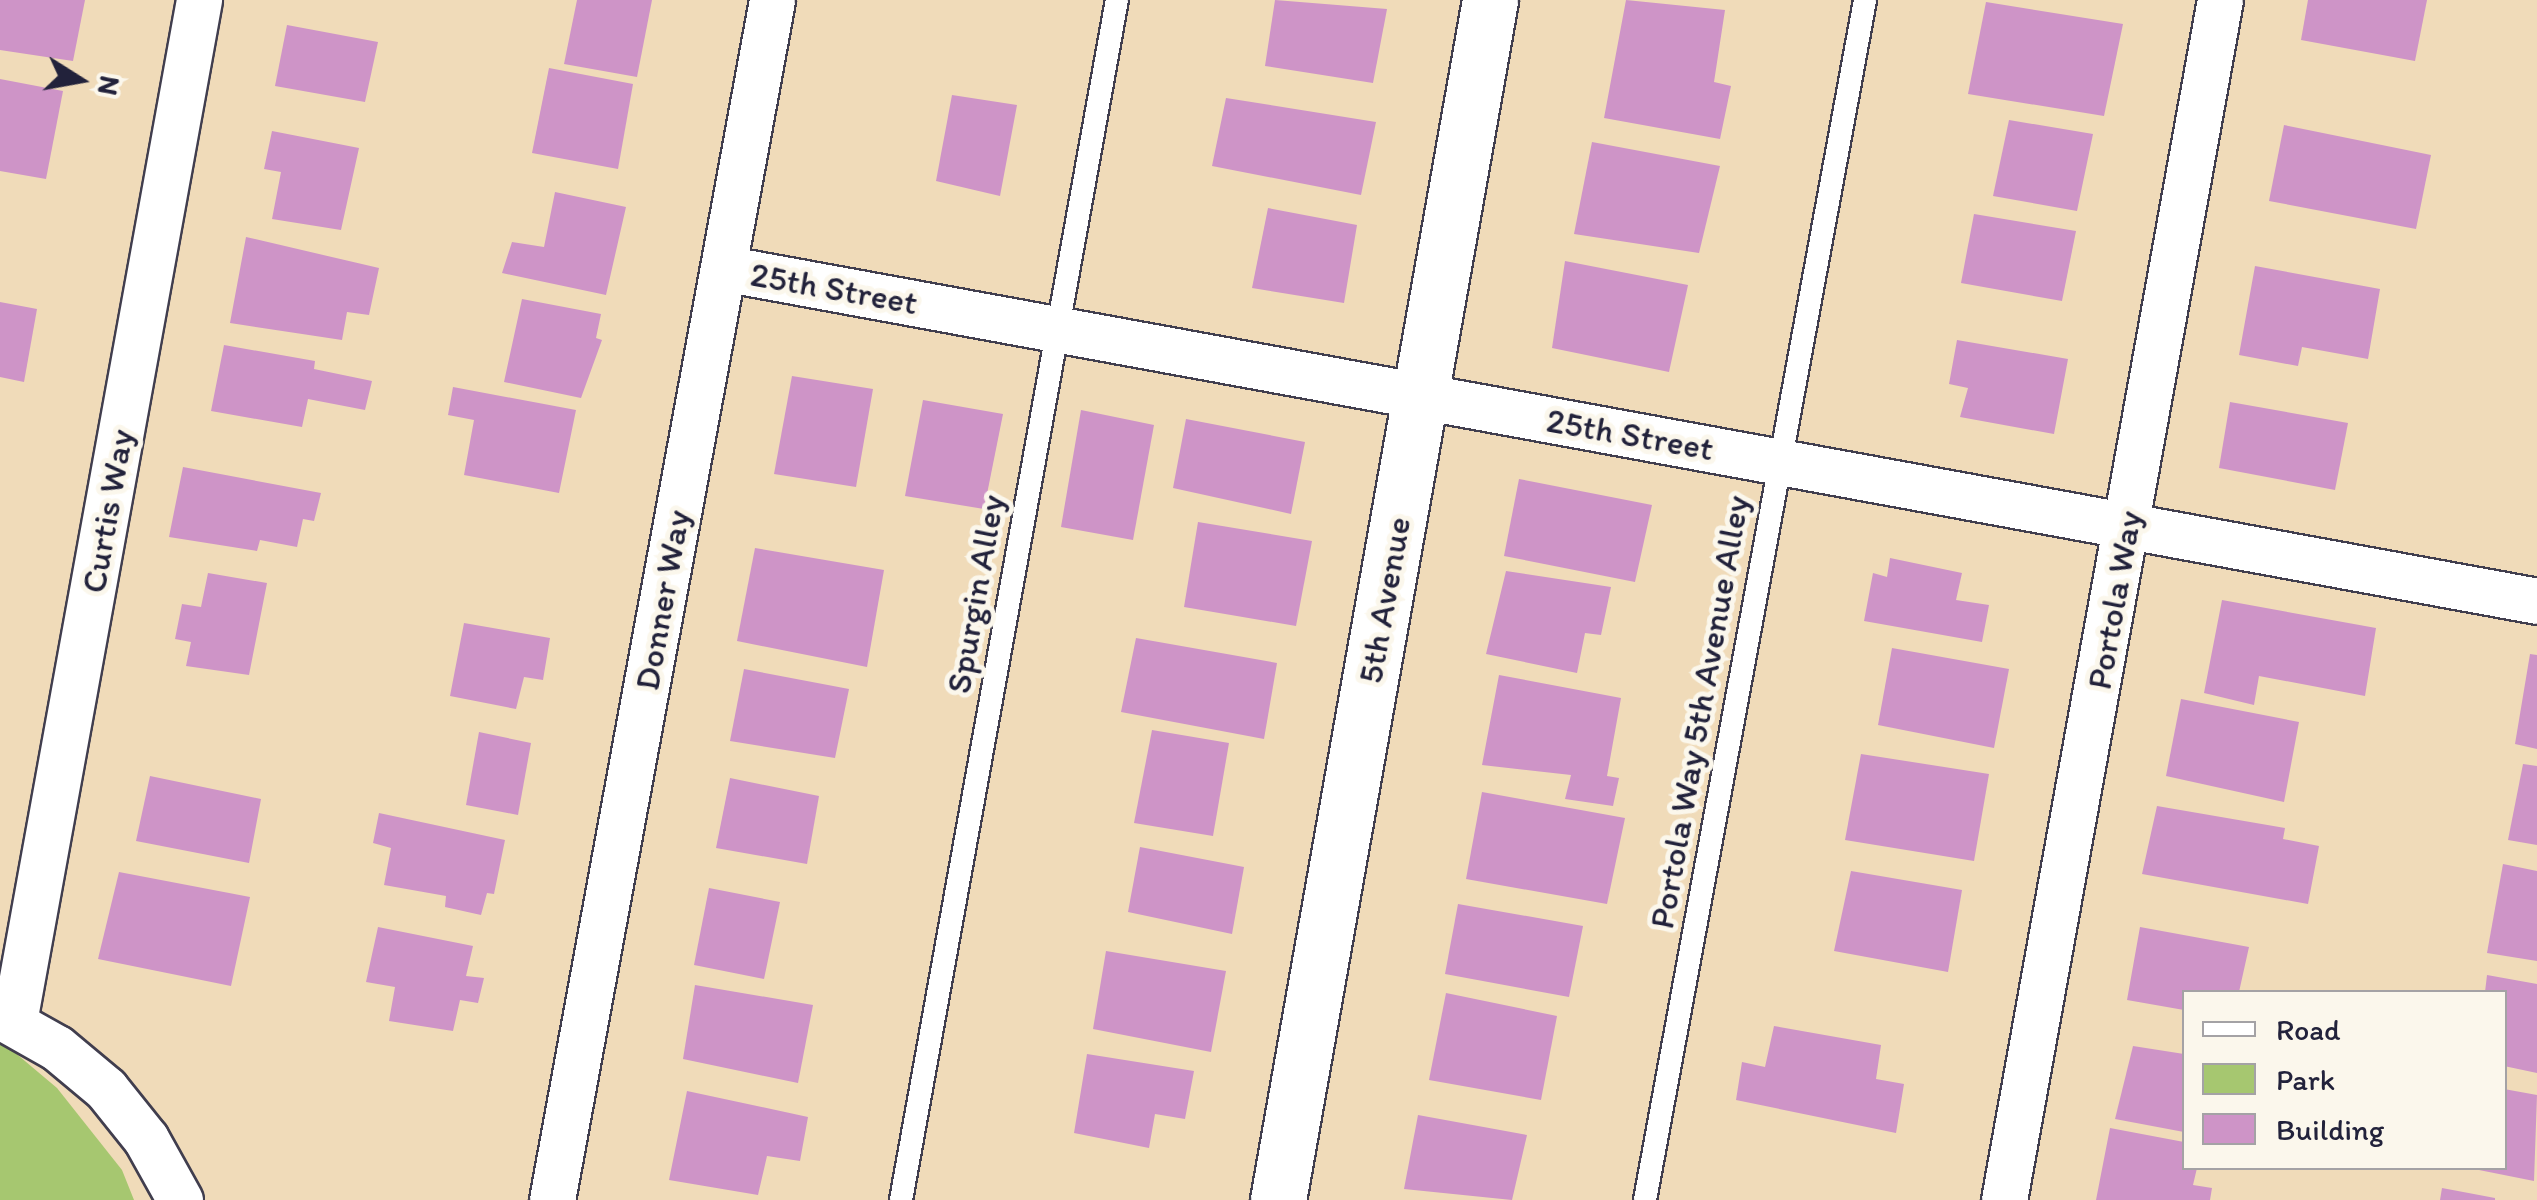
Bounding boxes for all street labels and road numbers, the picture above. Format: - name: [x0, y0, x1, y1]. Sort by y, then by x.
- street label: 25th Street: [748, 253, 920, 323]
- street label: 25th Street: [1544, 399, 1716, 469]
- street label: Curtis Way: [72, 427, 142, 595]
- street label: Spurgin Alley: [937, 491, 1013, 697]
- street label: Portola Way 5th Avenue Alley: [1640, 492, 1758, 932]
- street label: Donner Way: [626, 507, 698, 693]
- street label: Portola Way: [2078, 507, 2150, 693]
- street label: 5th Avenue: [1349, 514, 1419, 686]

